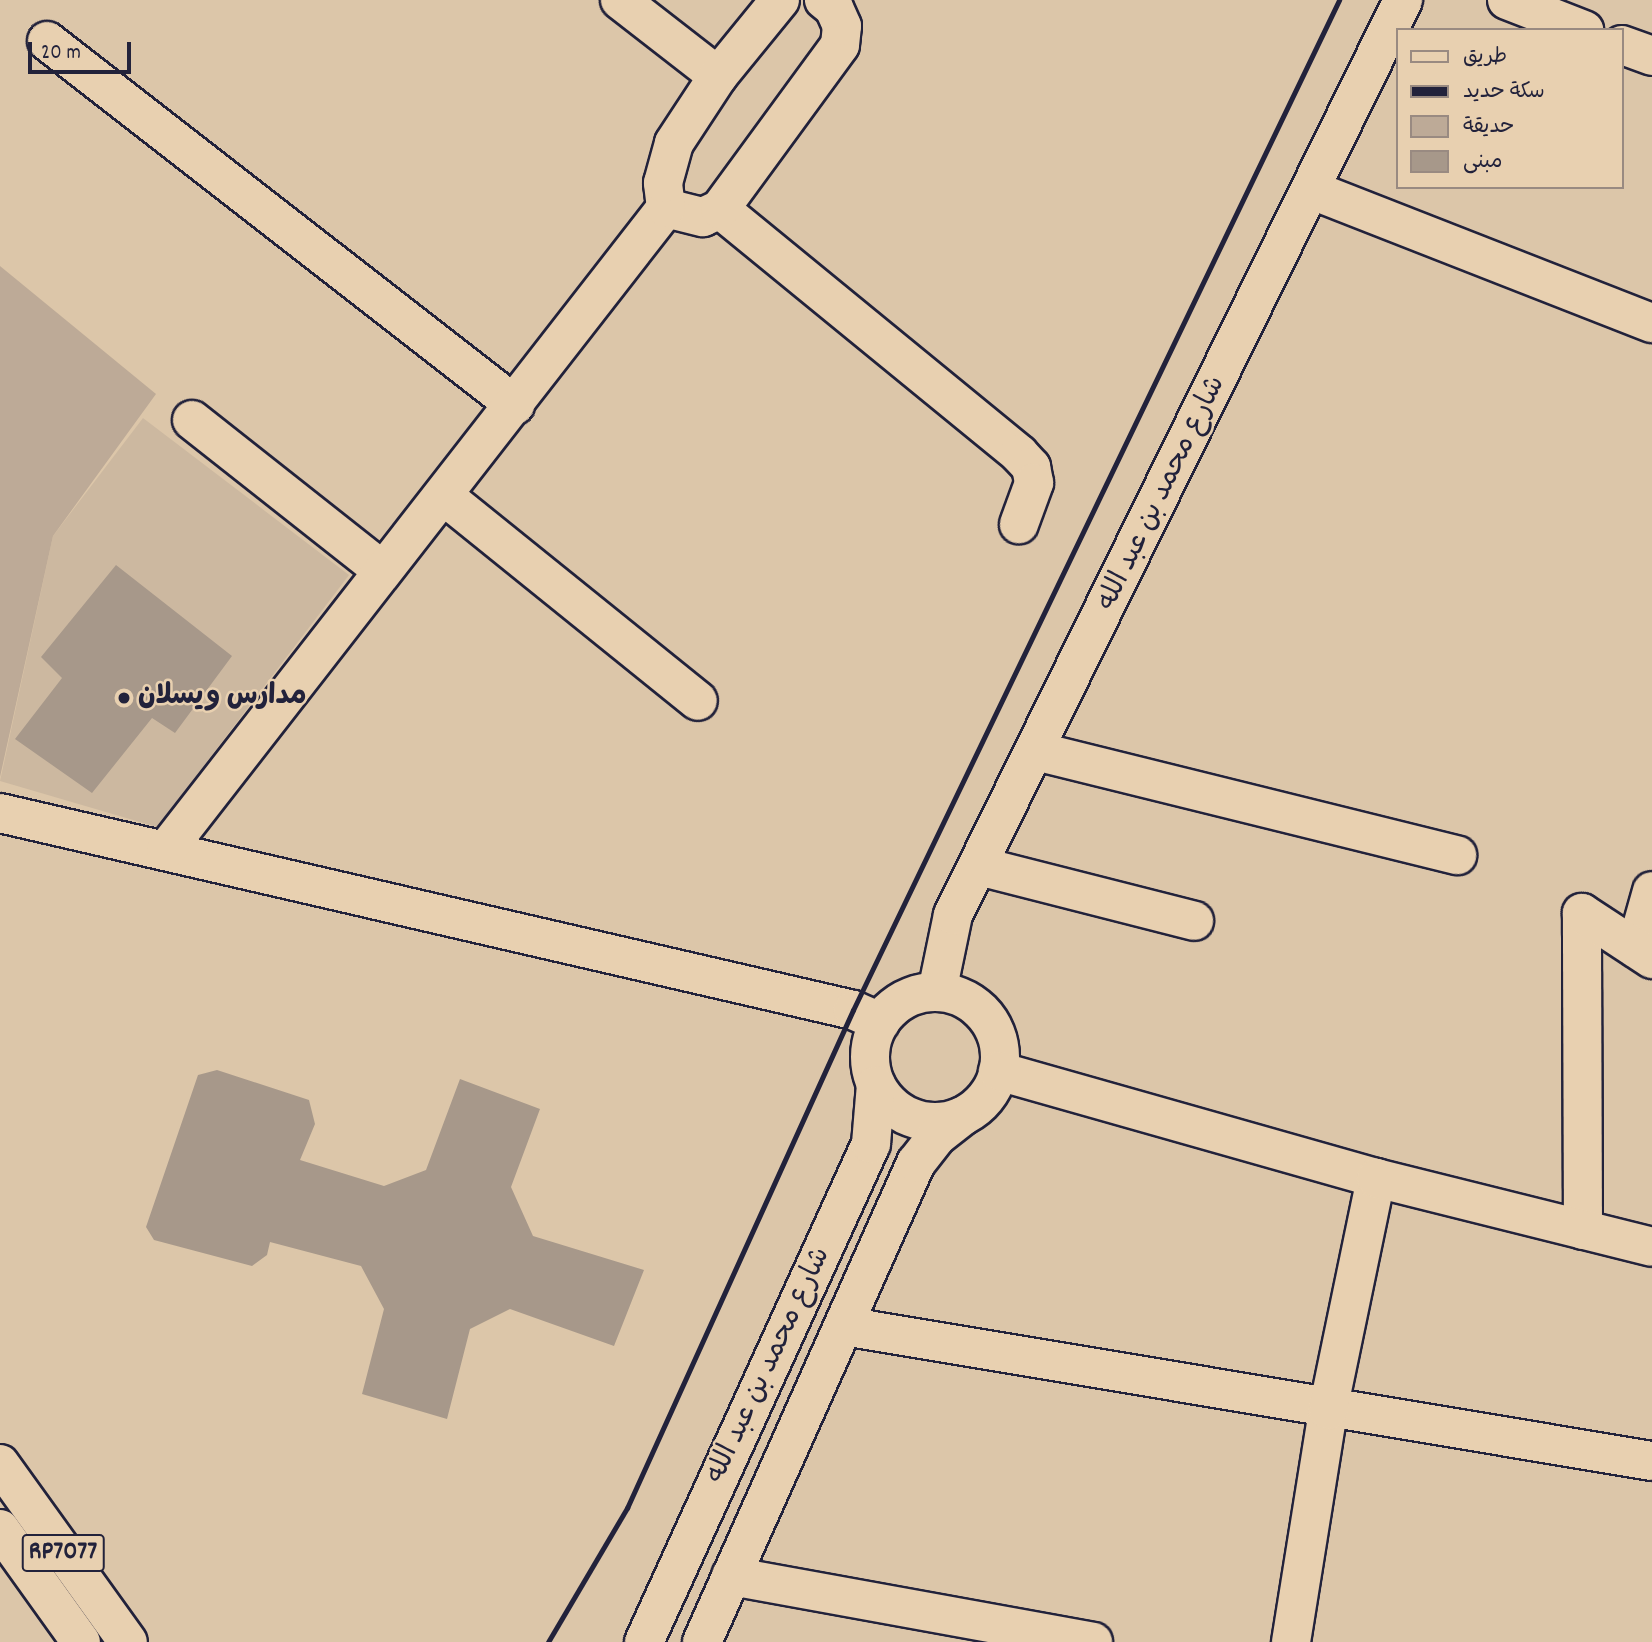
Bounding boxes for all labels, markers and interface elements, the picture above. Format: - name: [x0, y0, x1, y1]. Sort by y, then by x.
- scale bar: [32, 28, 135, 72]
- legend: [1396, 28, 1624, 189]
- text: 20 m: [41, 39, 81, 69]
- text: طريق: [1463, 43, 1507, 73]
- text: سكة حديد: [1463, 78, 1545, 108]
- text: حديقة: [1463, 113, 1514, 143]
- text: مبنى: [1463, 148, 1502, 178]
- street label: شارع محمد بن عبد الله: [1092, 371, 1234, 617]
- place label: مدارس ويسلان: [138, 681, 307, 715]
- marker: مدارس ويسلان: [116, 690, 132, 706]
- street label: شارع محمد بن عبد الله: [701, 1243, 839, 1489]
- road number: RP7077: [21, 1530, 105, 1576]

